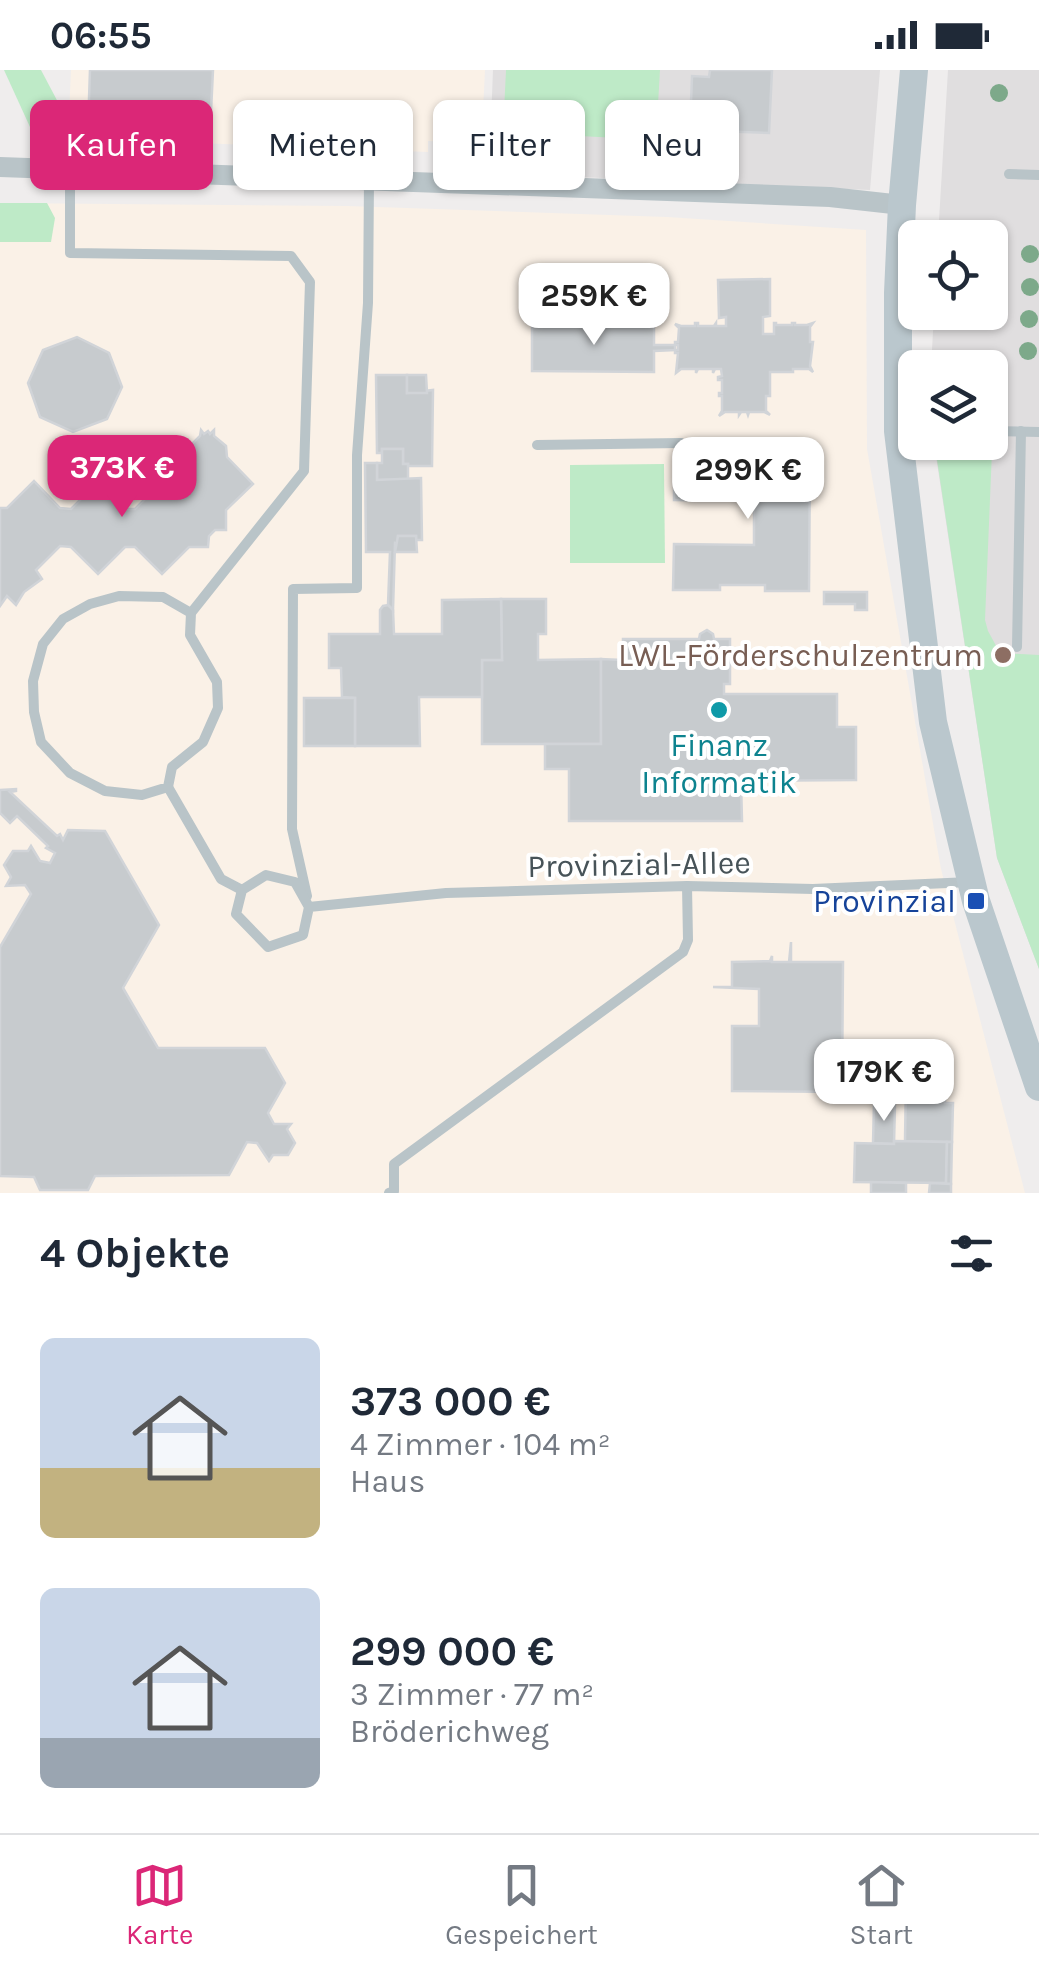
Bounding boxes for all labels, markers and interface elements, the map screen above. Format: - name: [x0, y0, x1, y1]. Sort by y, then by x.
- text: 06:55: [50, 13, 152, 58]
- chip: Kaufen: [30, 100, 213, 190]
- chip: Mieten: [233, 100, 413, 190]
- chip: Filter: [433, 100, 585, 190]
- chip: Neu: [605, 100, 739, 190]
- map controls: [898, 220, 1008, 460]
- button: locate: [898, 220, 1008, 330]
- pin: 259K €: [513, 263, 675, 348]
- text: 259K €: [541, 277, 647, 314]
- button: layers: [898, 350, 1008, 460]
- pin: 373K €: [41, 435, 203, 520]
- pin: 299K €: [667, 437, 829, 522]
- text: 373K €: [69, 449, 175, 486]
- text: 299K €: [694, 451, 802, 488]
- place label: LWL-Förderschulzentrum: [618, 637, 983, 674]
- marker: LWL-Förderschulzentrum: [992, 644, 1014, 666]
- marker: Finanz Informatik: [708, 699, 730, 721]
- place label: Finanz Informatik: [641, 727, 797, 801]
- street label: Provinzial-Allee: [527, 844, 751, 885]
- place label: Provinzial: [813, 883, 956, 920]
- marker: Provinzial: [965, 890, 987, 912]
- pin: 179K €: [803, 1039, 965, 1124]
- text: 179K €: [836, 1053, 932, 1090]
- icon: filters: [944, 1226, 999, 1281]
- text: 4 Objekte: [40, 1228, 230, 1278]
- text: 373 000 €: [350, 1376, 551, 1426]
- icon: home: [120, 1378, 240, 1498]
- text: 4 Zimmer · 104 m²: [350, 1426, 611, 1463]
- text: Haus: [350, 1463, 425, 1500]
- text: 299 000 €: [350, 1626, 554, 1676]
- icon: home: [120, 1628, 240, 1748]
- text: 3 Zimmer · 77 m²: [350, 1676, 594, 1713]
- text: Bröderichweg: [350, 1713, 549, 1750]
- tab: Karte: [126, 1858, 193, 1951]
- tab: Gespeichert: [445, 1858, 598, 1951]
- tab: Start: [850, 1858, 913, 1951]

